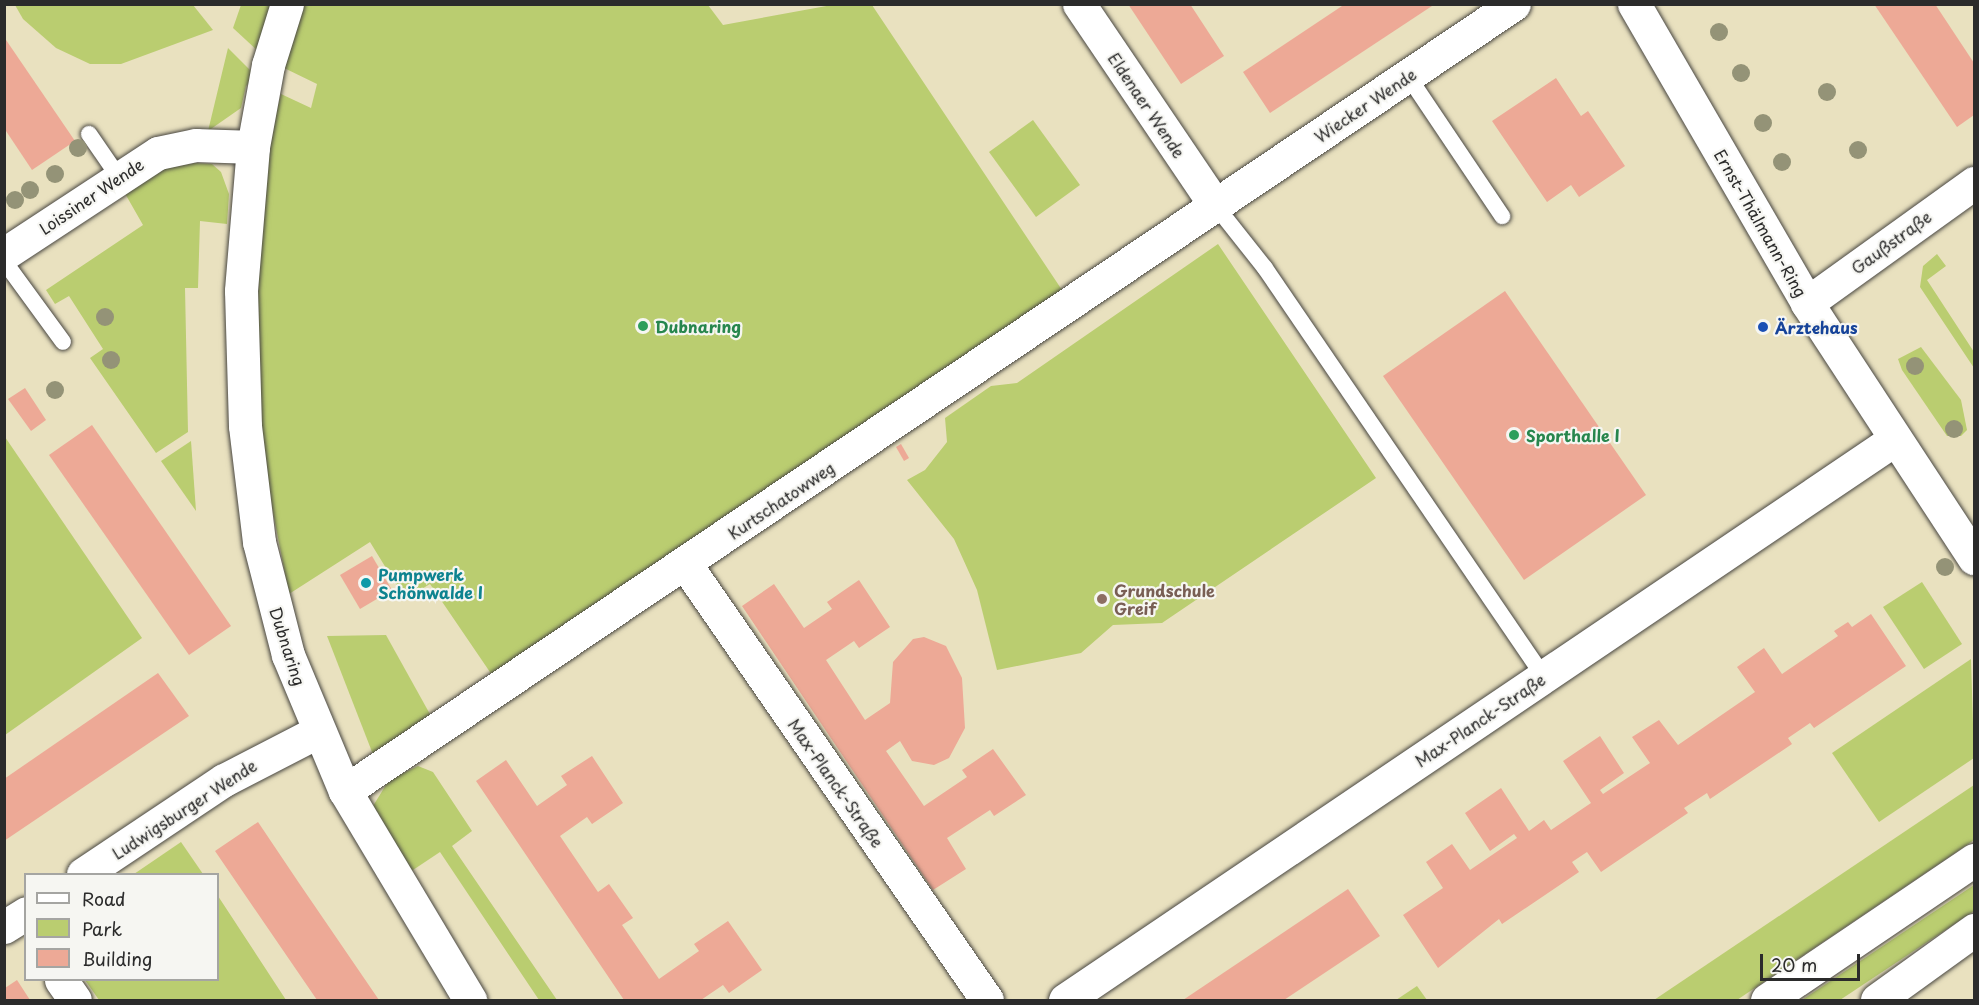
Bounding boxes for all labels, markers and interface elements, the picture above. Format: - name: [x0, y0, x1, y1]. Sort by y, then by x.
- street label: Eldenaer Wende: [1105, 49, 1189, 161]
- street label: Wiecker Wende: [1310, 64, 1420, 146]
- street label: Ernst-Thälmann-Ring: [1711, 146, 1811, 300]
- street label: Loissiner Wende: [35, 154, 147, 238]
- street label: Gaußstraße: [1847, 207, 1935, 277]
- place label: Dubnaring: [655, 316, 741, 336]
- place label: Ärztehaus: [1775, 317, 1858, 337]
- marker: Dubnaring: [636, 319, 650, 333]
- marker: Ärztehaus: [1756, 320, 1770, 334]
- place label: Sporthalle I: [1526, 425, 1620, 445]
- marker: Sporthalle I: [1507, 428, 1521, 442]
- street label: Kurtschatowweg: [724, 457, 838, 543]
- place label: Pumpwerk Schönwalde I: [378, 564, 484, 602]
- marker: Pumpwerk Schönwalde I: [359, 576, 373, 590]
- place label: Grundschule Greif: [1114, 580, 1215, 618]
- marker: Grundschule Greif: [1095, 592, 1109, 606]
- street label: Dubnaring: [266, 604, 310, 688]
- street label: Max-Planck-Straße: [1411, 669, 1549, 771]
- street label: Max-Planck-Straße: [784, 715, 888, 851]
- street label: Ludwigsburger Wende: [108, 755, 260, 863]
- legend: [24, 873, 219, 981]
- text: Road: [82, 885, 126, 912]
- text: Park: [82, 915, 122, 942]
- scale bar: [1763, 942, 1864, 980]
- text: Building: [82, 945, 152, 972]
- text: 20 m: [1771, 951, 1817, 978]

